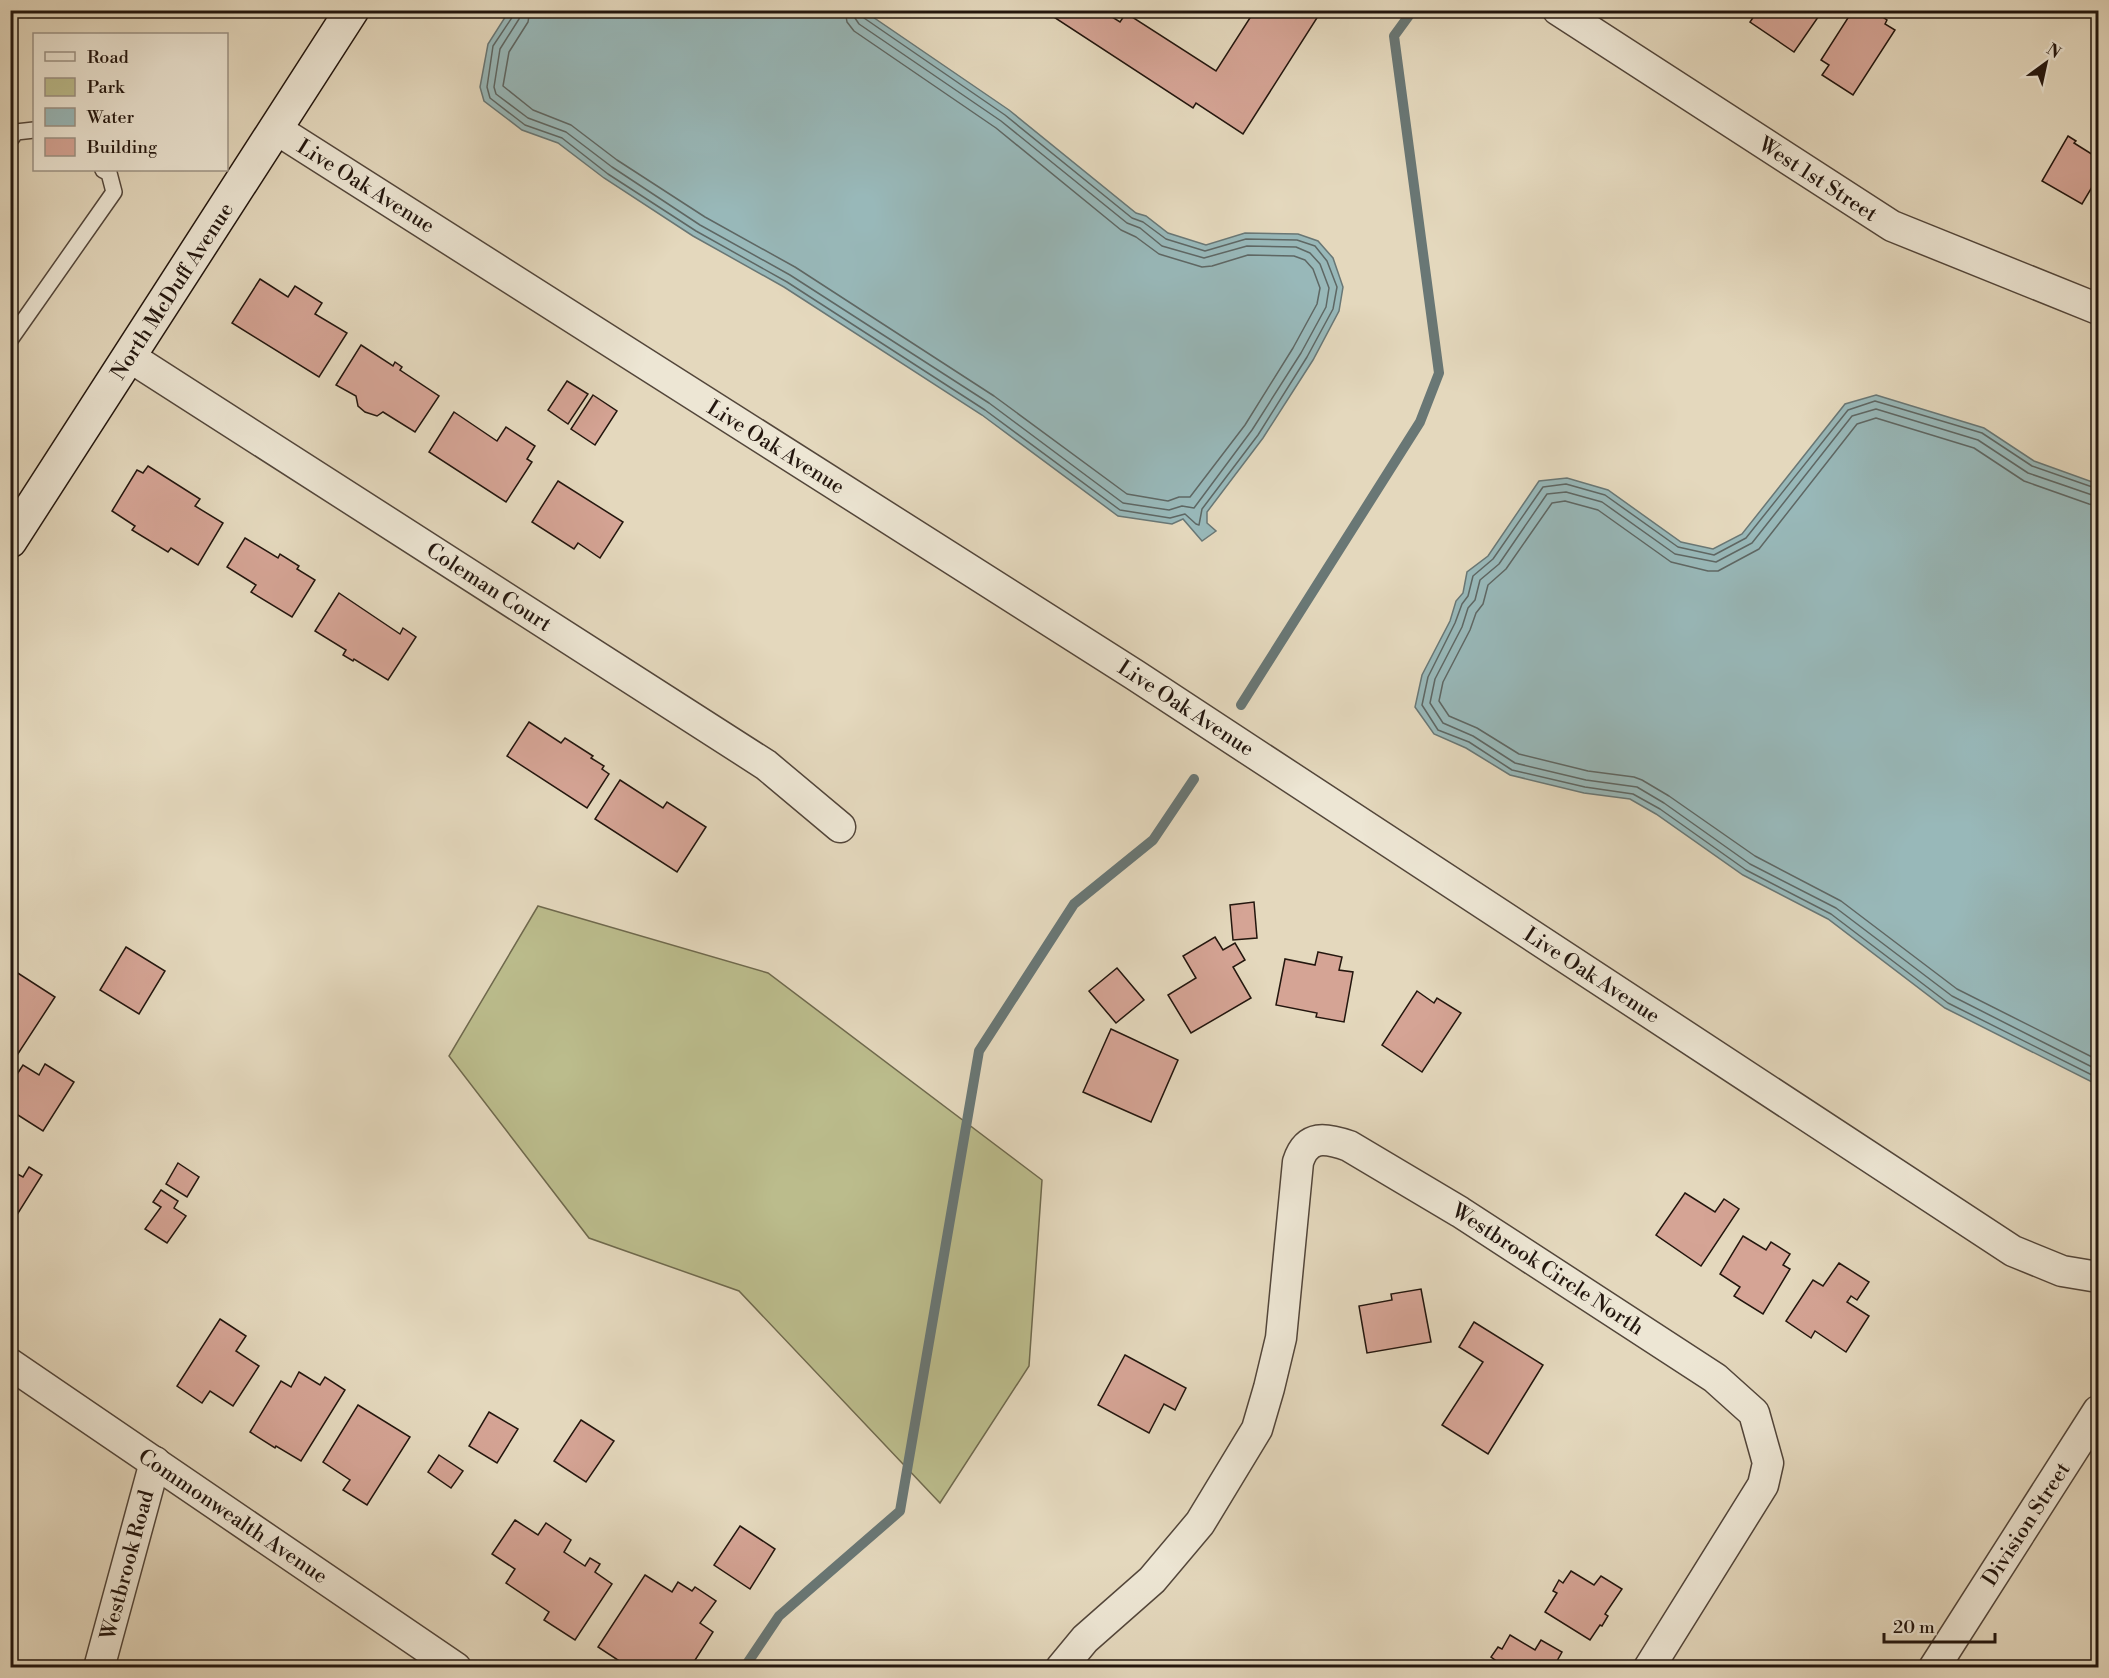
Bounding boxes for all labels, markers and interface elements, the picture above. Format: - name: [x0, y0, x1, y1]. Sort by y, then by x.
- legend: [33, 33, 228, 171]
- north arrow: [2016, 33, 2076, 93]
- text: N: [2043, 39, 2065, 63]
- text: Road: [87, 46, 130, 69]
- text: Park: [87, 76, 126, 99]
- text: Water: [86, 106, 135, 129]
- street label: West 1st Street: [1752, 131, 1882, 228]
- street label: Live Oak Avenue: [292, 134, 439, 240]
- text: Building: [86, 136, 158, 159]
- street label: North McDuff Avenue: [106, 198, 240, 385]
- street label: Live Oak Avenue: [702, 395, 849, 501]
- street label: Coleman Court: [421, 538, 556, 638]
- street label: Live Oak Avenue: [1112, 655, 1259, 763]
- street label: Live Oak Avenue: [1518, 922, 1665, 1030]
- street label: Westbrook Circle North: [1446, 1197, 1649, 1342]
- street label: Commonwealth Avenue: [133, 1444, 332, 1590]
- street label: Division Street: [1977, 1457, 2077, 1591]
- street label: Westbrook Road: [95, 1488, 160, 1644]
- scale bar: [1884, 1606, 1995, 1644]
- text: 20 m: [1893, 1616, 1935, 1639]

